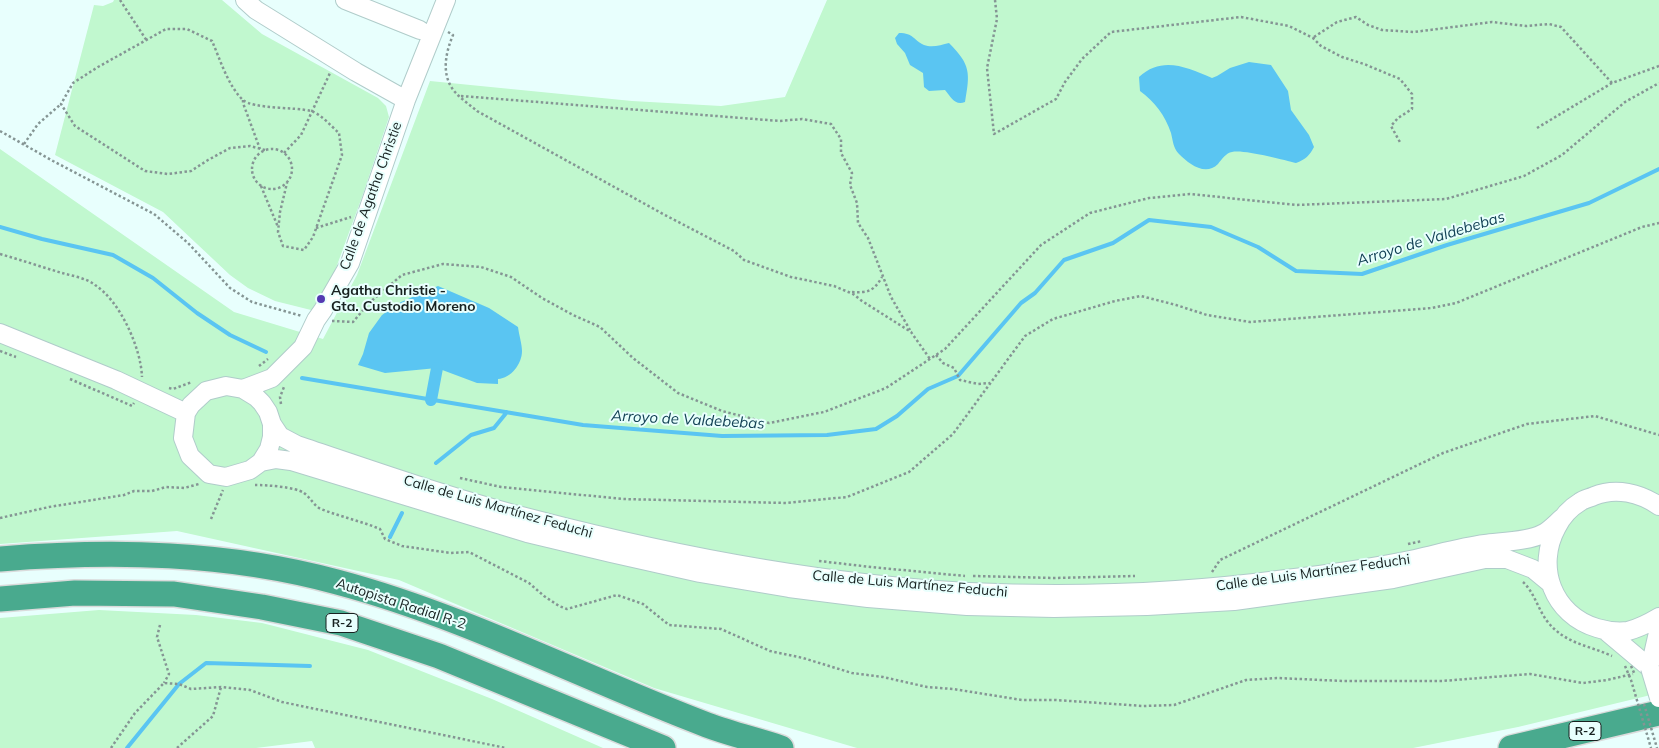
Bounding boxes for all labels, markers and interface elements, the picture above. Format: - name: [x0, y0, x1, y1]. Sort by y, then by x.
- street label: Calle de Agatha Christie: [336, 120, 406, 272]
- water label: Arroyo de Valdebebas: [1355, 208, 1507, 270]
- place label: Agatha Christie - Gta. Custodio Moreno: [331, 283, 476, 316]
- marker: Agatha Christie - Gta. Custodio Moreno: [315, 293, 327, 305]
- water label: Arroyo de Valdebebas: [611, 407, 765, 433]
- street label: Calle de Luis Martínez Feduchi: [402, 472, 594, 542]
- street label: Calle de Luis Martínez Feduchi: [1215, 551, 1411, 595]
- street label: Calle de Luis Martínez Feduchi: [812, 567, 1008, 601]
- street label: Autopista Radial R-2: [334, 575, 468, 633]
- road number: R-2: [326, 614, 358, 632]
- road number: R-2: [1569, 721, 1601, 740]

